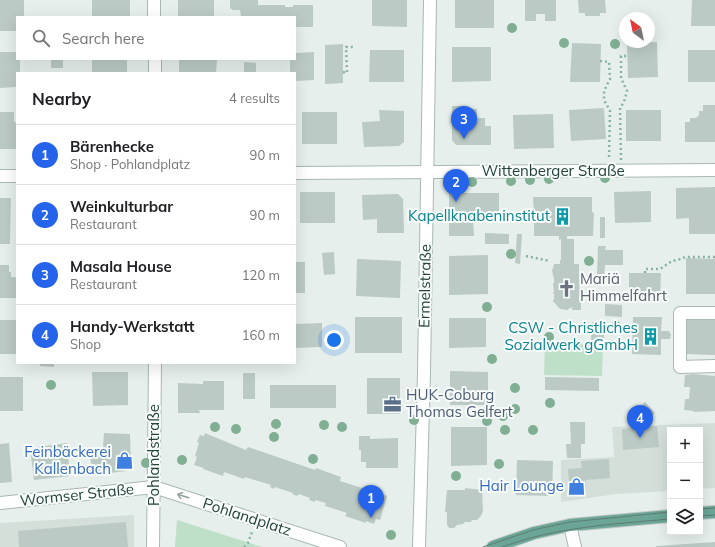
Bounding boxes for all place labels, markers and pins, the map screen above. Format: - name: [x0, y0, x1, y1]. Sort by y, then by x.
- pin: 3: [451, 106, 477, 139]
- pin: 2: [443, 169, 469, 202]
- place label: Kapellknabeninstitut: [408, 206, 550, 225]
- building icon: Kapellknabeninstitut: [553, 206, 573, 226]
- place label: Mariä Himmelfahrt: [580, 269, 667, 305]
- church icon: Mariä Himmelfahrt: [557, 278, 577, 298]
- place label: CSW - Christliches Sozialwerk gGmbH: [504, 318, 638, 354]
- building icon: CSW - Christliches Sozialwerk gGmbH: [641, 327, 661, 347]
- place label: HUK-Coburg Thomas Gelfert: [406, 385, 513, 421]
- office icon: HUK-Coburg Thomas Gelfert: [383, 394, 403, 414]
- pin: 4: [627, 405, 653, 438]
- place label: Feinbäckerei Kallenbach: [24, 442, 111, 478]
- shop icon: Feinbäckerei Kallenbach: [114, 451, 134, 471]
- place label: Hair Lounge: [479, 476, 564, 495]
- shop icon: Hair Lounge: [567, 476, 587, 496]
- pin: 1: [358, 485, 384, 518]

